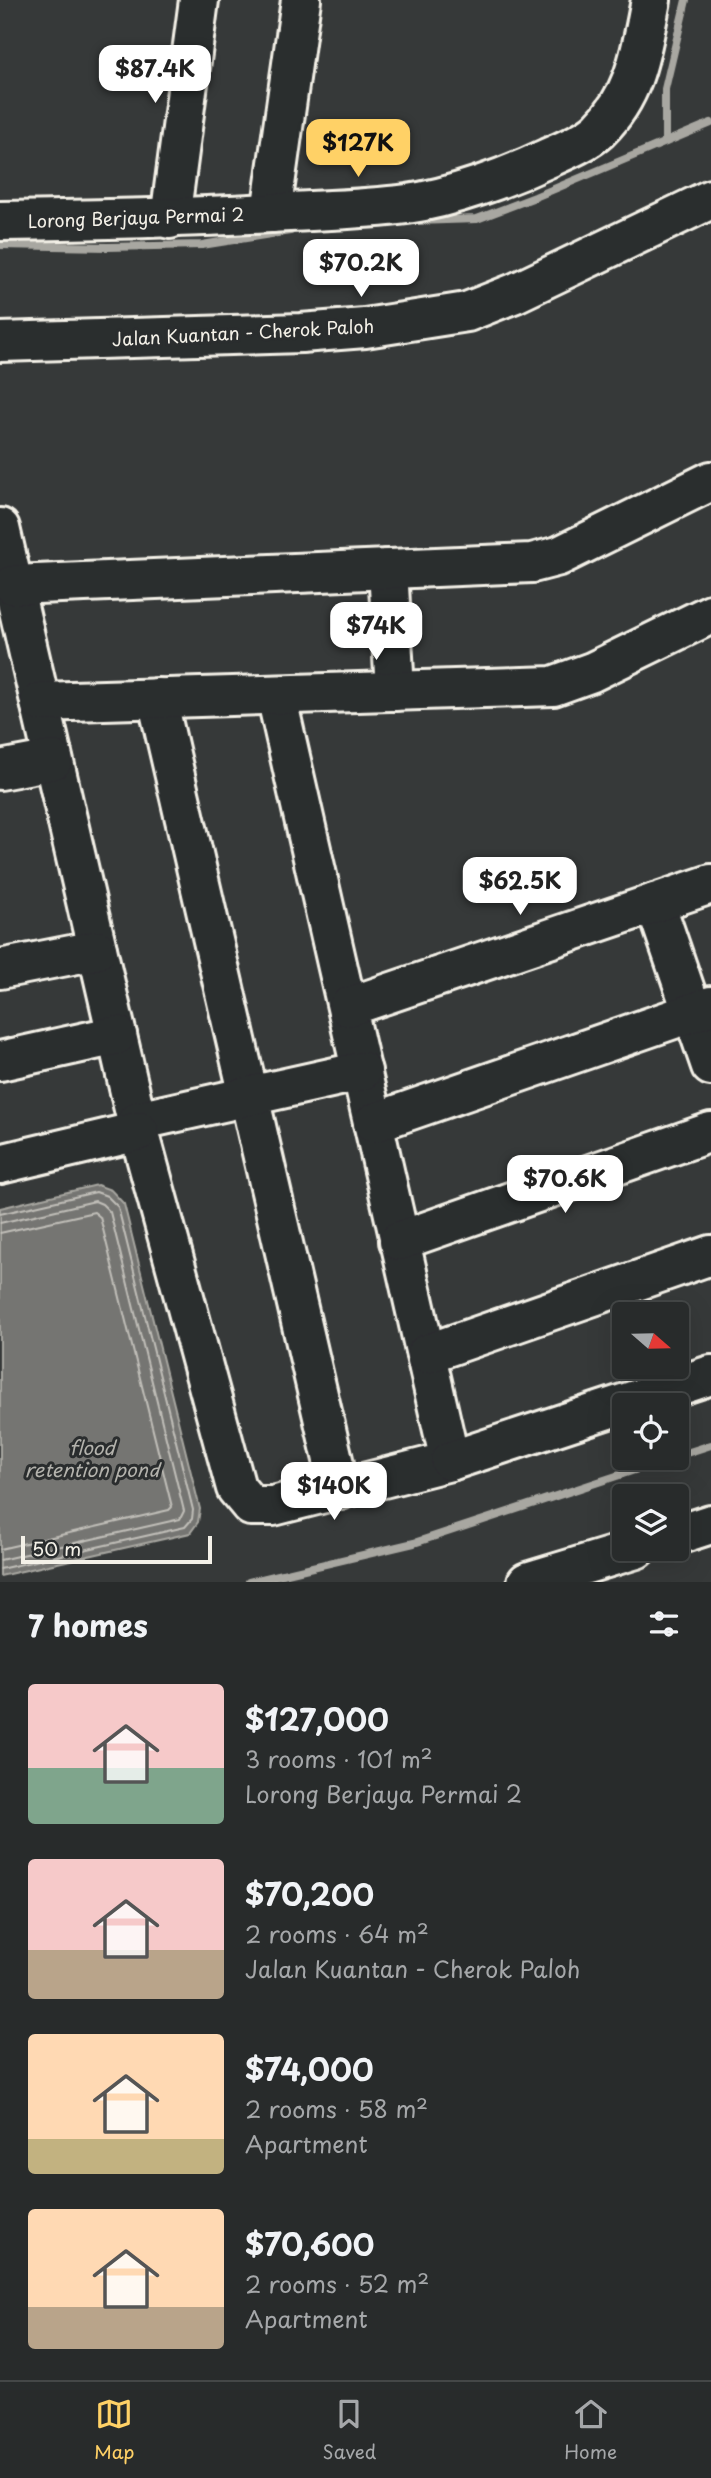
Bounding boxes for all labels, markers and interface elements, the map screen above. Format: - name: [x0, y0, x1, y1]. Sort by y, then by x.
- pin: $87.4K: [98, 46, 212, 105]
- text: $87.4K: [115, 50, 195, 85]
- pin: $127K: [309, 120, 407, 179]
- text: $127K: [322, 124, 394, 159]
- street label: Lorong Berjaya Permai 2: [27, 200, 245, 234]
- pin: $70.2K: [304, 240, 418, 299]
- text: $70.2K: [319, 244, 403, 279]
- street label: Jalan Kuantan - Cherok Paloh: [111, 312, 375, 352]
- pin: $74K: [335, 602, 417, 662]
- text: $74K: [346, 607, 406, 642]
- pin: $62.5K: [463, 858, 577, 917]
- text: $62.5K: [479, 862, 561, 897]
- pin: $70.6K: [508, 1156, 622, 1215]
- text: $70.6K: [523, 1160, 607, 1195]
- north arrow: [612, 1302, 690, 1379]
- map controls: [612, 1302, 689, 1561]
- button: locate: [612, 1393, 689, 1470]
- water label: flood retention pond: [25, 1433, 162, 1483]
- pin: $140K: [285, 1462, 383, 1522]
- text: $140K: [297, 1467, 371, 1502]
- button: layers: [612, 1484, 689, 1561]
- scale bar: [21, 1533, 212, 1565]
- text: 50 m: [32, 1534, 81, 1562]
- text: 7 homes: [28, 1602, 148, 1647]
- icon: filters: [645, 1605, 683, 1643]
- text: $127,000: [245, 1696, 389, 1741]
- icon: home: [84, 1712, 168, 1796]
- text: 3 rooms · 101 m²: [245, 1741, 433, 1776]
- text: Lorong Berjaya Permai 2: [245, 1776, 522, 1811]
- text: $70,200: [245, 1871, 374, 1916]
- icon: home: [84, 1887, 168, 1971]
- text: 2 rooms · 64 m²: [245, 1916, 429, 1951]
- text: Jalan Kuantan - Cherok Paloh: [245, 1951, 580, 1986]
- text: $74,000: [245, 2046, 374, 2091]
- icon: home: [84, 2062, 168, 2146]
- text: 2 rooms · 58 m²: [245, 2091, 428, 2126]
- text: Apartment: [245, 2126, 368, 2161]
- text: $70,600: [245, 2221, 374, 2266]
- icon: home: [84, 2237, 168, 2321]
- text: 2 rooms · 52 m²: [245, 2266, 429, 2301]
- text: Apartment: [245, 2301, 368, 2336]
- tab: Map: [94, 2395, 135, 2465]
- tab: Saved: [322, 2395, 376, 2465]
- tab: Home: [564, 2395, 617, 2465]

